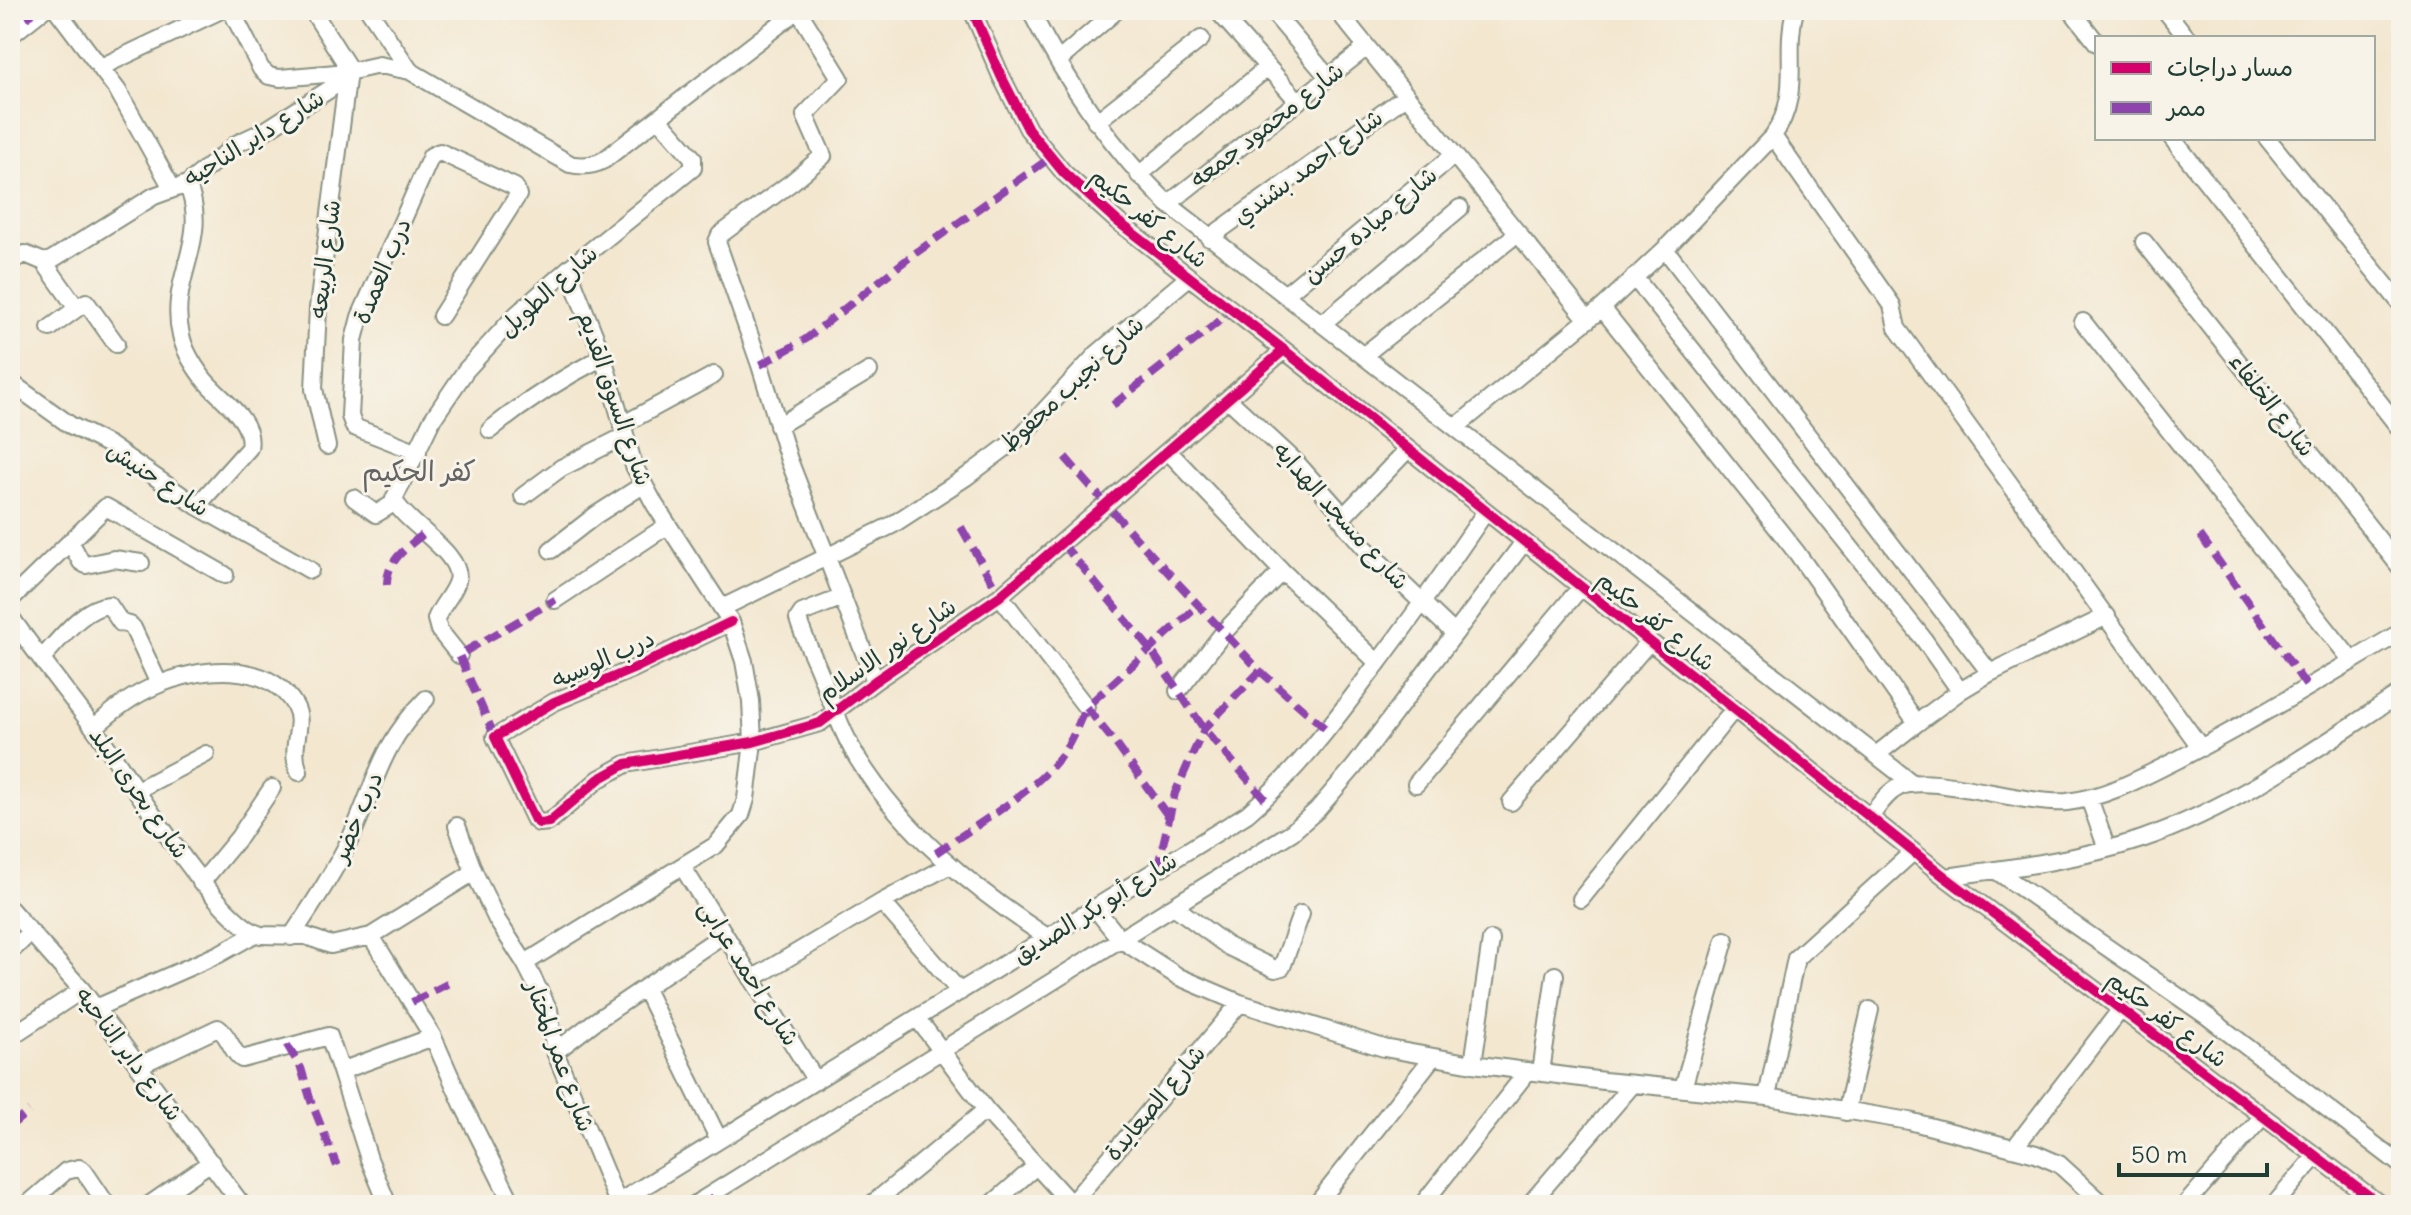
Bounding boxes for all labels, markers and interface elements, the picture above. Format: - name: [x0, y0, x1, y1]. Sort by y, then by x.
- legend: [2095, 36, 2375, 140]
- text: مسار دراجات: [2167, 52, 2293, 82]
- street label: شارع محمود جمعه: [1183, 55, 1351, 196]
- street label: شارع داير الناحيه: [178, 82, 331, 195]
- text: ممر: [2165, 92, 2206, 122]
- street label: شارع احمد بشندي: [1227, 102, 1390, 233]
- street label: شارع مياده حسن: [1296, 159, 1445, 292]
- street label: شارع كفر حكيم: [1082, 160, 1215, 277]
- street label: شارع الربيعه: [302, 198, 349, 320]
- street label: درب العمدة: [345, 213, 417, 328]
- street label: شارع الطويل: [491, 238, 605, 345]
- street label: شارع السوق القديم: [568, 306, 660, 491]
- street label: شارع نجيب محفوظ: [993, 309, 1152, 460]
- street label: شارع الخلفاء: [2221, 347, 2323, 464]
- street label: شارع حنيش: [100, 434, 215, 525]
- street label: شارع مسجد الهدايه: [1265, 435, 1416, 598]
- district label: كفر الحكيم: [362, 453, 476, 493]
- street label: شارع كفر حكيم: [1589, 563, 1722, 680]
- street label: شارع نور الاسلام: [811, 590, 964, 711]
- street label: درب الوسيه: [546, 622, 660, 696]
- street label: شارع بحرى البلد: [81, 721, 196, 866]
- street label: درب خضر: [323, 767, 388, 868]
- street label: شارع أبو بكر الصديق: [1007, 845, 1184, 972]
- street label: شارع احمد عرابى: [691, 894, 807, 1052]
- street label: شارع كفر حكيم: [2099, 963, 2234, 1077]
- street label: شارع عمر المختار: [516, 974, 602, 1136]
- street label: شارع داير الناحيه: [67, 980, 190, 1128]
- street label: شارع الصعايدة: [1097, 1038, 1214, 1168]
- scale bar: [2119, 1127, 2267, 1177]
- text: 50 m: [2131, 1139, 2187, 1169]

